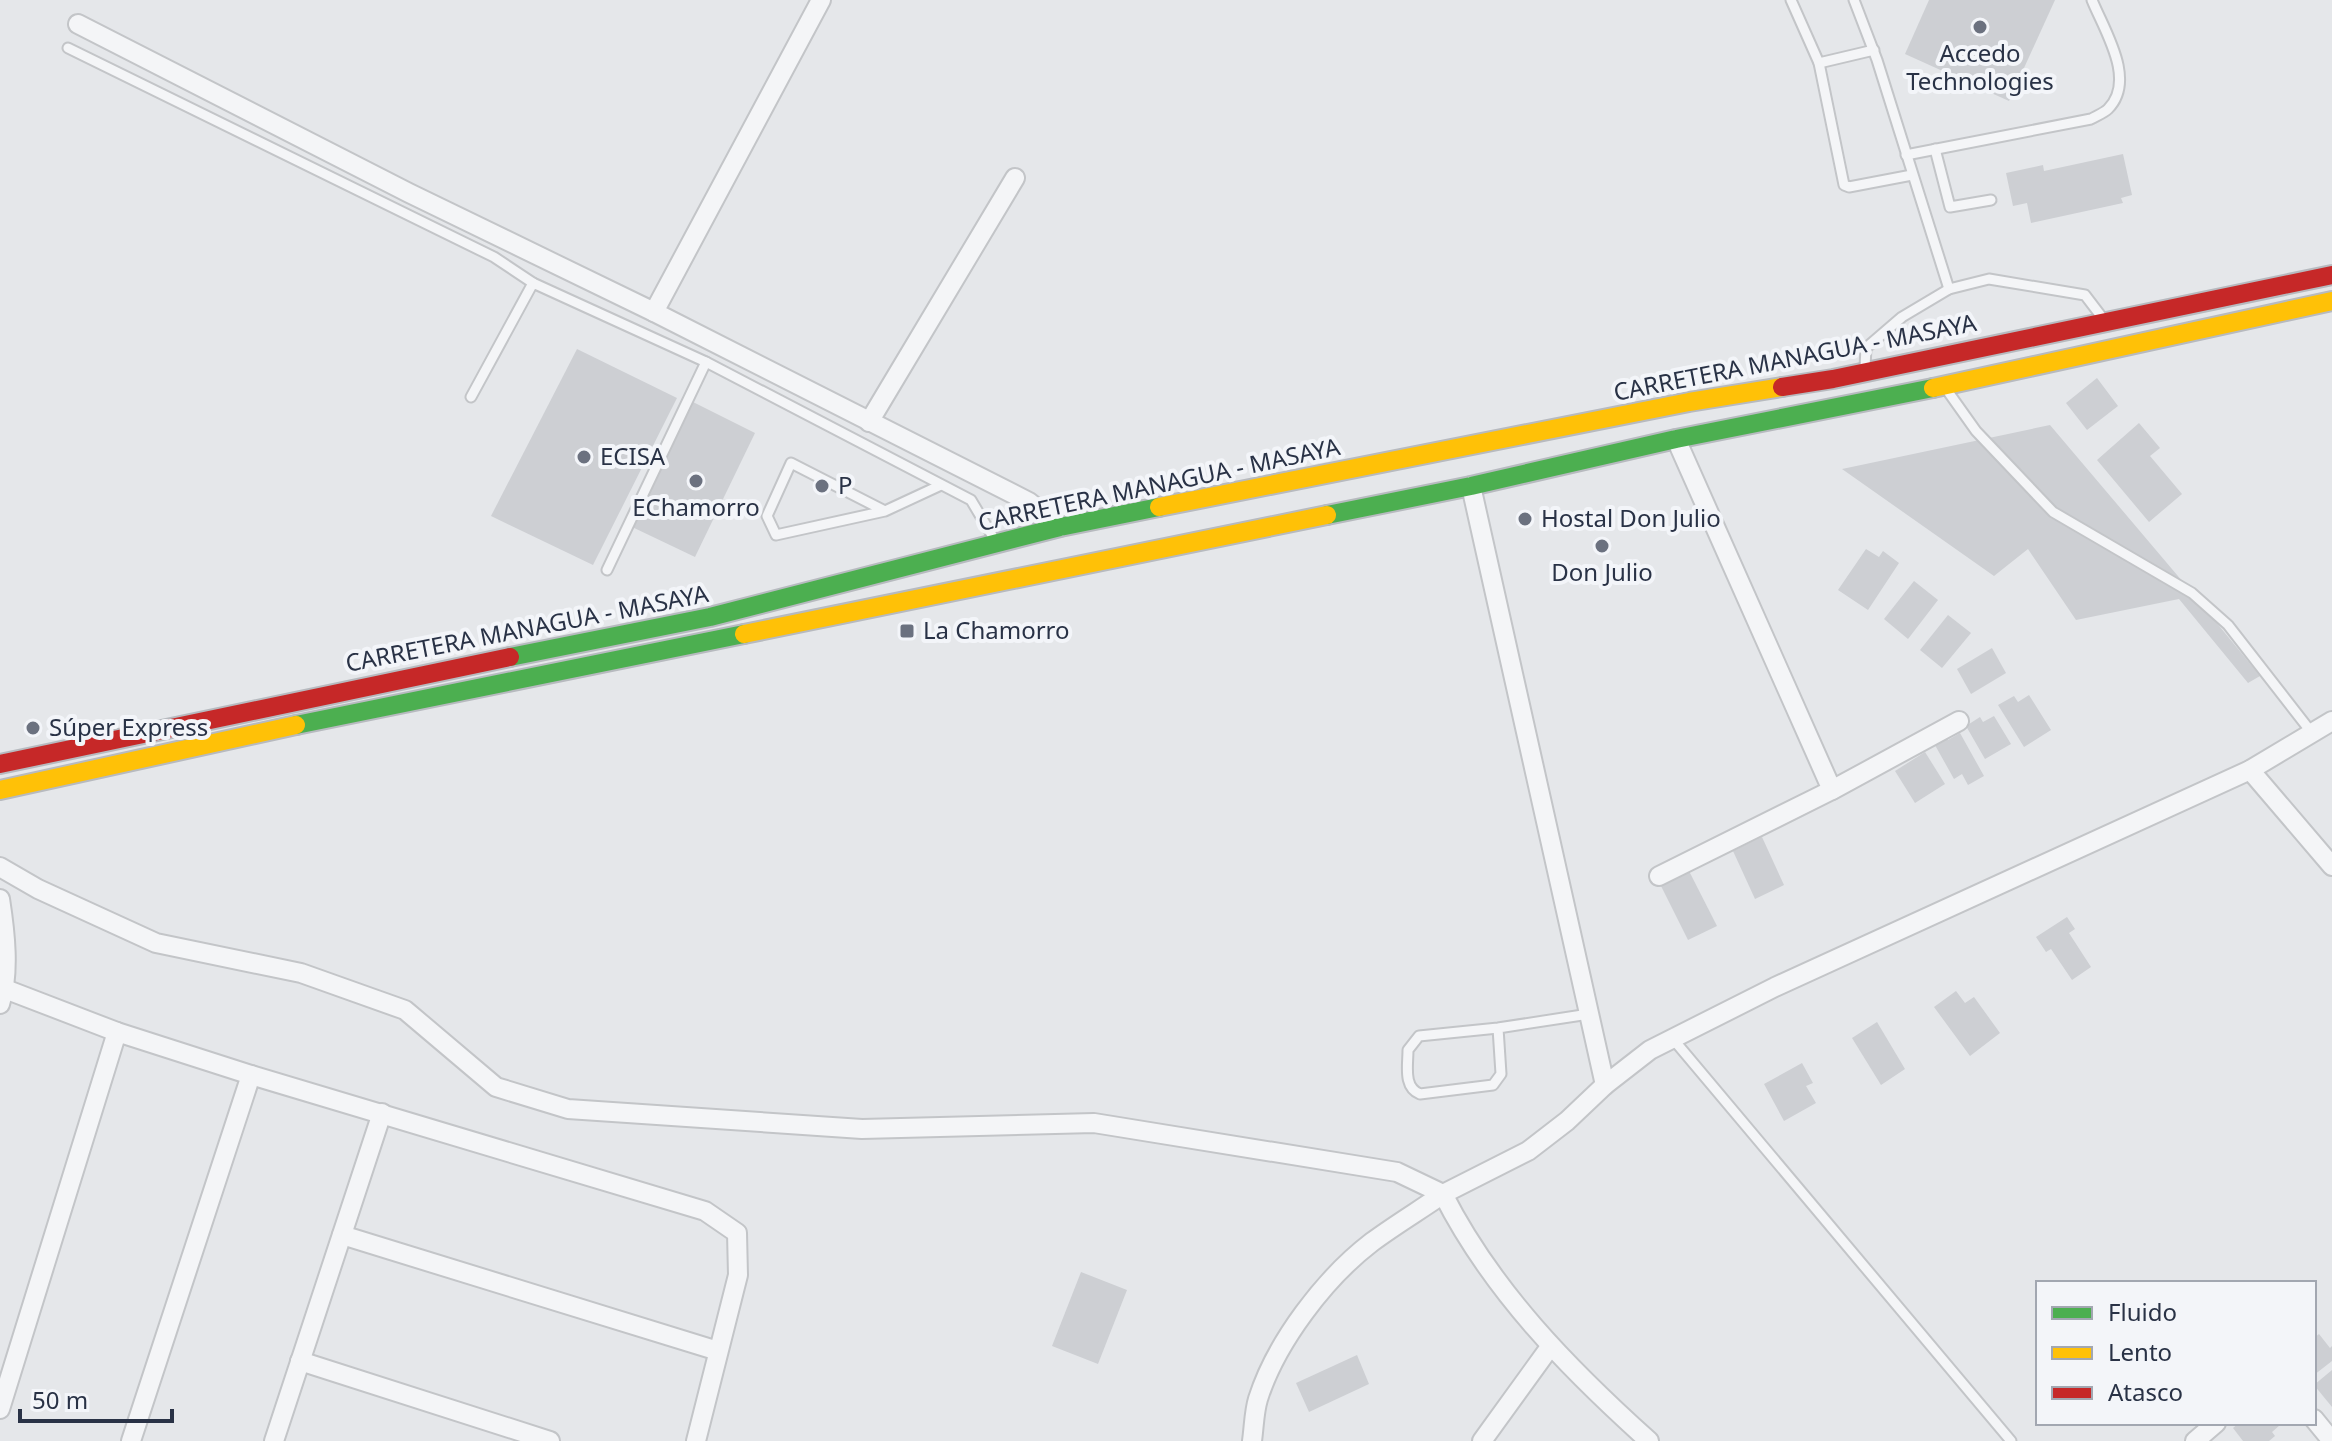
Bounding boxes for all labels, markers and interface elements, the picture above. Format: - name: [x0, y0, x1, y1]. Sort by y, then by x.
- marker: Accedo Technologies: [1971, 18, 1989, 36]
- place label: Accedo Technologies: [1906, 36, 2054, 97]
- street label: CARRETERA MANAGUA - MASAYA: [1610, 305, 1980, 408]
- street label: CARRETERA MANAGUA - MASAYA: [975, 429, 1343, 538]
- place label: ECISA: [600, 439, 666, 472]
- marker: ECISA: [575, 448, 593, 466]
- place label: P: [838, 468, 853, 501]
- marker: EChamorro: [687, 472, 705, 490]
- marker: P: [813, 477, 831, 495]
- place label: EChamorro: [632, 490, 760, 523]
- place label: Hostal Don Julio: [1541, 501, 1721, 534]
- marker: Hostal Don Julio: [1516, 510, 1534, 528]
- marker: Don Julio: [1593, 537, 1611, 555]
- place label: Don Julio: [1551, 555, 1653, 588]
- street label: CARRETERA MANAGUA - MASAYA: [342, 576, 712, 679]
- place label: La Chamorro: [923, 613, 1070, 646]
- marker: La Chamorro: [898, 622, 916, 640]
- place label: Súper Express: [49, 710, 208, 743]
- marker: Súper Express: [24, 719, 42, 737]
- legend: [2036, 1281, 2316, 1425]
- text: Fluido: [2108, 1295, 2177, 1328]
- text: Lento: [2108, 1335, 2172, 1368]
- scale bar: [20, 1373, 172, 1423]
- text: Atasco: [2108, 1375, 2183, 1408]
- text: 50 m: [32, 1383, 88, 1416]

